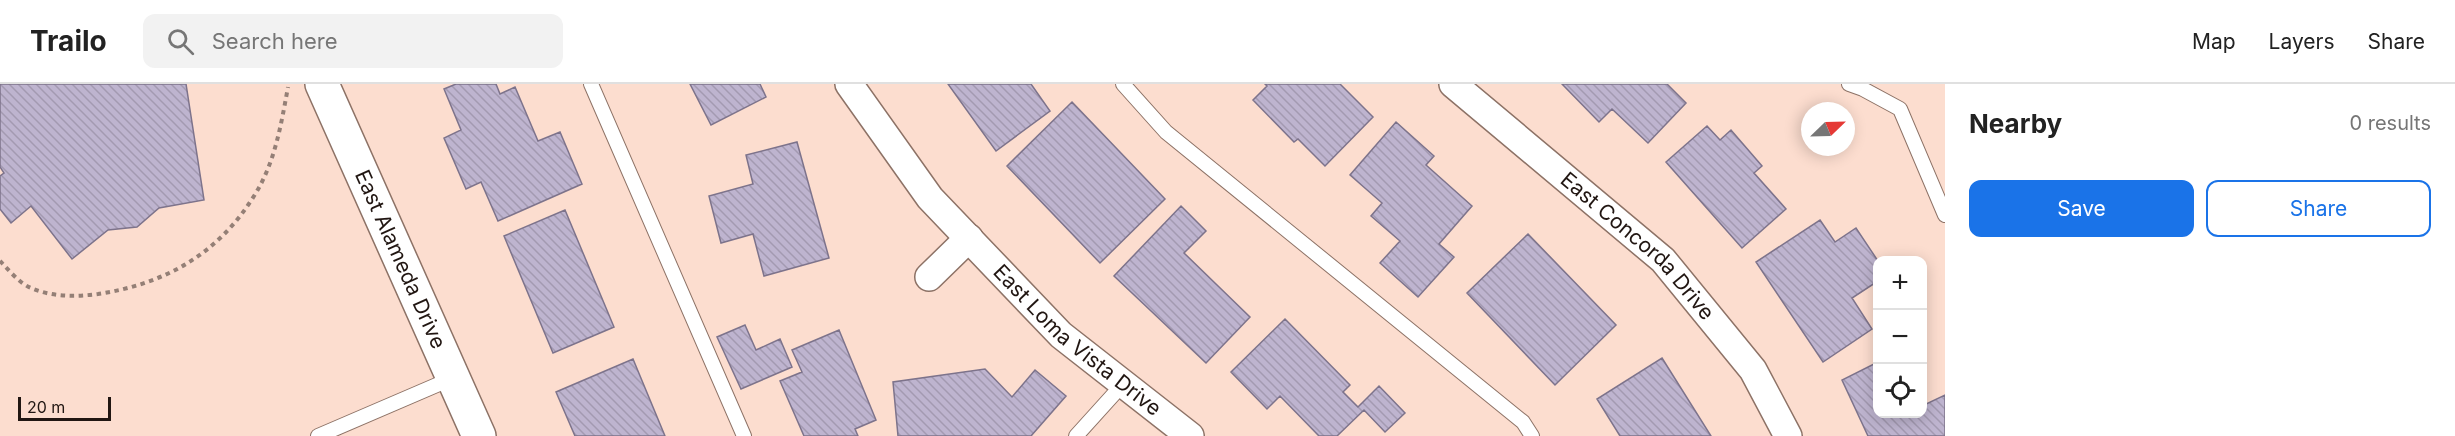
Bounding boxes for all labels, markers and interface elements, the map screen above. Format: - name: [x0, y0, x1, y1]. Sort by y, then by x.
- search box: [143, 14, 563, 68]
- text: Trailo: [30, 24, 107, 58]
- icon: search: [164, 25, 197, 58]
- text: Search here: [212, 28, 338, 54]
- text: Map: [2192, 29, 2236, 54]
- text: Layers: [2269, 29, 2335, 54]
- text: Share: [2368, 29, 2425, 54]
- north arrow: [1801, 102, 1855, 156]
- text: Nearby: [1969, 108, 2062, 139]
- text: 0 results: [2349, 111, 2431, 135]
- street label: East Alameda Drive: [350, 166, 451, 352]
- street label: East Concorda Drive: [1556, 167, 1720, 325]
- button: Save: [1969, 180, 2194, 237]
- button: Share: [2206, 180, 2431, 237]
- map controls: [1873, 256, 1927, 418]
- button: +: [1873, 256, 1927, 310]
- street label: East Loma Vista Drive: [988, 259, 1166, 421]
- button: −: [1873, 310, 1927, 364]
- button: locate: [1873, 364, 1927, 418]
- scale bar: [18, 394, 111, 422]
- text: 20 m: [27, 397, 65, 417]

